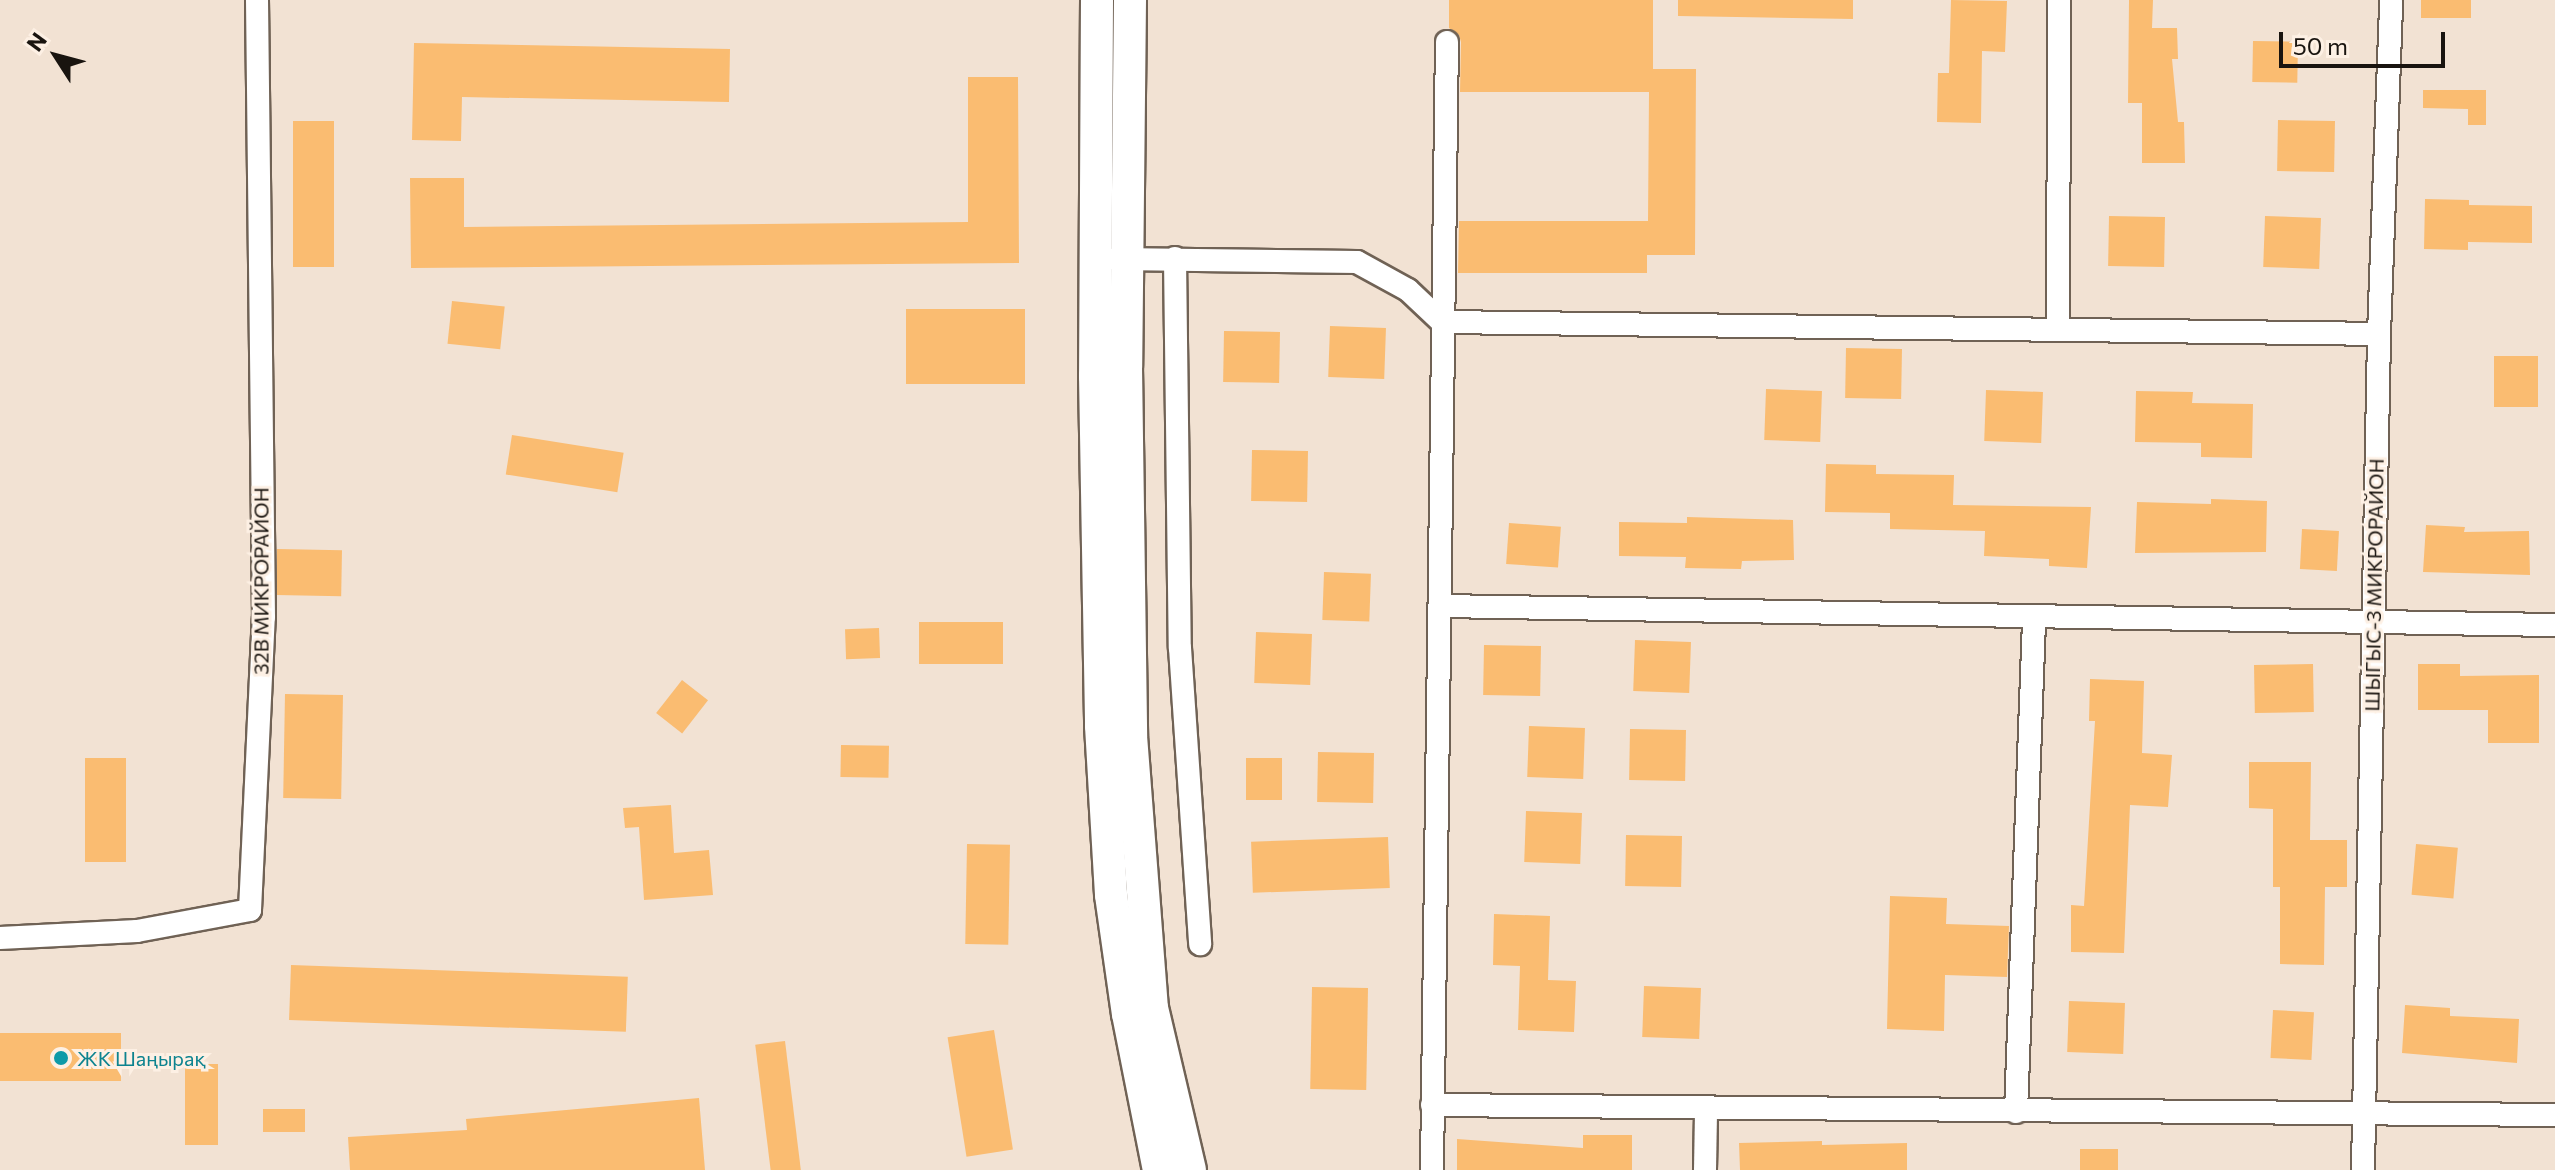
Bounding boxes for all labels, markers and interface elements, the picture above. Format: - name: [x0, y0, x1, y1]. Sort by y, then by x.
- north arrow: [16, 16, 96, 96]
- scale bar: [2283, 16, 2449, 66]
- text: N: [20, 27, 52, 56]
- text: 50 m: [2293, 31, 2348, 60]
- street label: ШЫГЫС-3 МИКРОРАЙОН: [2360, 458, 2388, 712]
- street label: 32В МИКРОРАЙОН: [249, 487, 273, 675]
- place label: ЖК Шаңырақ: [77, 1046, 206, 1070]
- marker: ЖК Шаңырақ: [52, 1049, 70, 1067]

